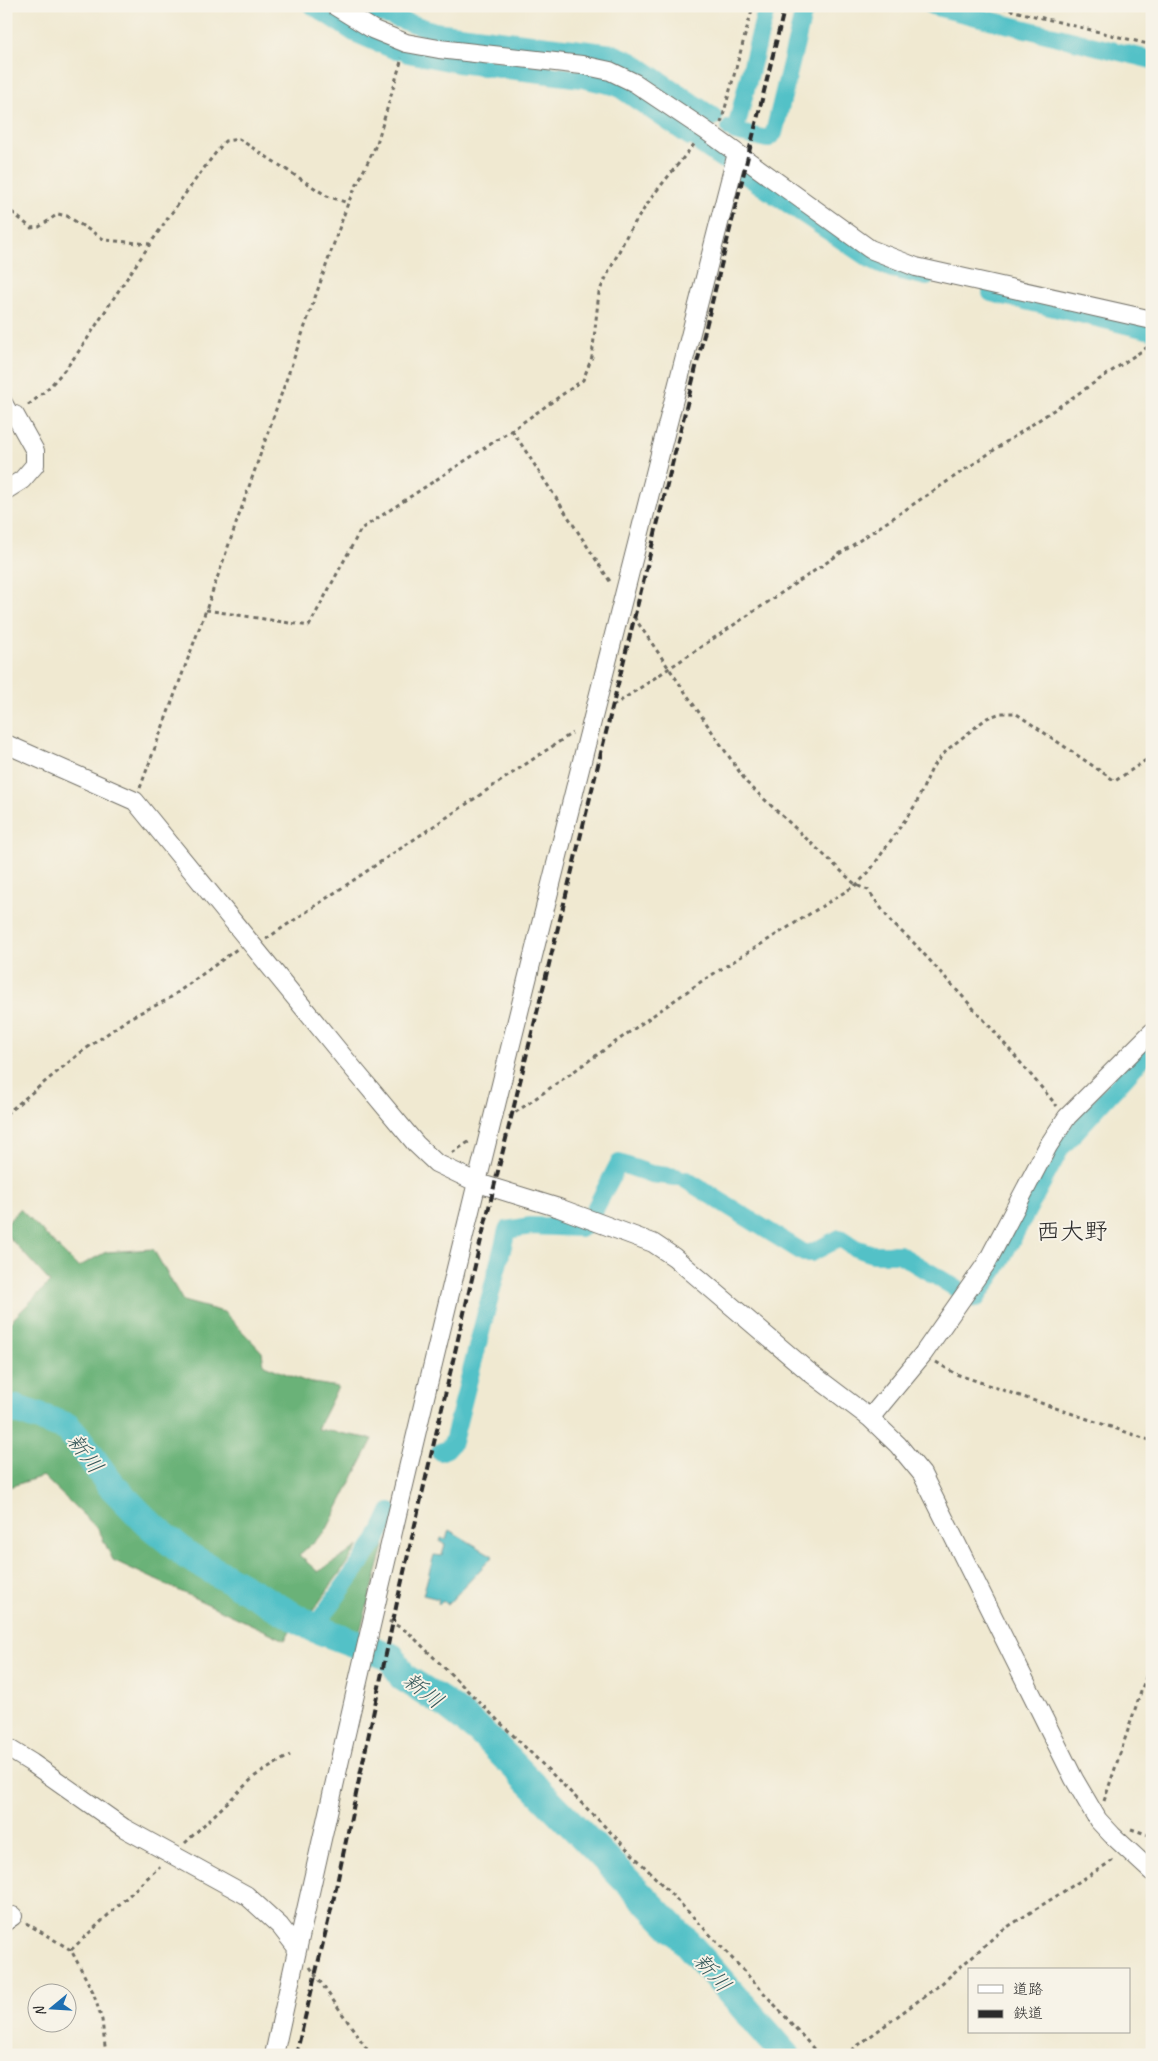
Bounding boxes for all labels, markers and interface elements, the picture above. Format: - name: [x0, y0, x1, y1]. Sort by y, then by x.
- district label: 西大野: [1036, 1216, 1108, 1246]
- water label: 新川: [61, 1428, 110, 1480]
- water label: 新川: [397, 1666, 449, 1715]
- water label: 新川: [687, 1947, 737, 1998]
- legend: [968, 1968, 1130, 2034]
- text: 道路: [1013, 1980, 1043, 1999]
- north arrow: [28, 1984, 78, 2034]
- text: N: [30, 2003, 50, 2019]
- text: 鉄道: [1013, 2004, 1043, 2023]

